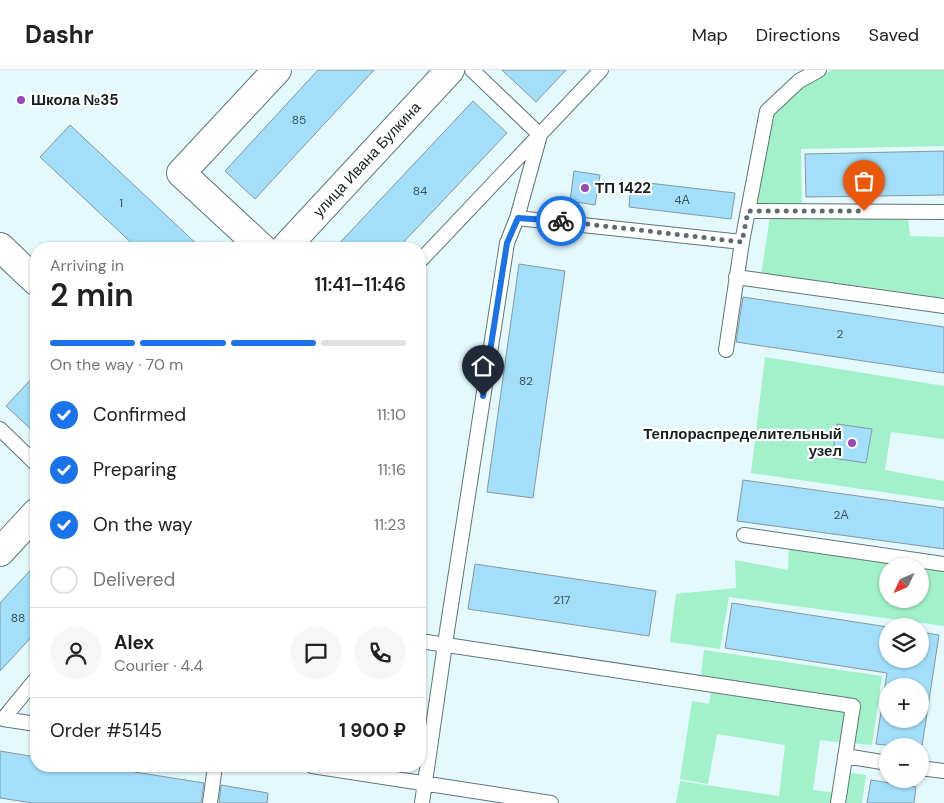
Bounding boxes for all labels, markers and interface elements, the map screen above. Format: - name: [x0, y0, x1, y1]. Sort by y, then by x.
- text: Dashr: [25, 19, 93, 50]
- text: Map: [692, 23, 728, 47]
- text: Directions: [756, 23, 841, 47]
- text: Saved: [869, 23, 919, 47]
- place label: Школа №35: [31, 90, 119, 110]
- marker: Школа №35: [15, 94, 27, 106]
- street label: улица Ивана Булкина: [309, 97, 426, 221]
- house number: 85: [292, 112, 306, 128]
- pin: [843, 160, 885, 211]
- icon: bag: [850, 167, 878, 195]
- place label: ТП 1422: [595, 178, 651, 198]
- marker: ТП 1422: [579, 182, 591, 194]
- house number: 84: [413, 183, 427, 199]
- house number: 4А: [674, 192, 690, 208]
- house number: 1: [119, 195, 123, 211]
- courier: [536, 196, 586, 246]
- icon: bike: [547, 207, 575, 235]
- text: Arriving in: [50, 255, 124, 276]
- text: 11:41–11:46: [315, 272, 406, 297]
- text: 2 min: [50, 274, 134, 316]
- house number: 2: [837, 326, 844, 342]
- pin: [462, 345, 504, 396]
- icon: home: [469, 352, 497, 380]
- text: On the way · 70 m: [50, 354, 183, 375]
- house number: 82: [519, 373, 533, 389]
- icon: check: [50, 401, 78, 429]
- text: Confirmed: [93, 402, 186, 427]
- text: 11:10: [377, 404, 406, 425]
- place label: Теплораспределительный узел: [643, 424, 842, 461]
- marker: Теплораспределительный узел: [846, 437, 858, 449]
- icon: check: [50, 456, 78, 484]
- text: Preparing: [93, 457, 177, 482]
- text: 11:16: [378, 459, 406, 480]
- house number: 2А: [834, 507, 848, 523]
- icon: check: [50, 511, 78, 539]
- text: On the way: [93, 512, 193, 537]
- text: 11:23: [374, 514, 406, 535]
- north arrow: [879, 558, 929, 608]
- map controls: [879, 558, 929, 788]
- text: Delivered: [93, 567, 175, 592]
- house number: 217: [553, 592, 571, 608]
- house number: 88: [11, 610, 25, 626]
- button: layers: [879, 618, 929, 668]
- button: person: [50, 627, 102, 679]
- button: chat: [290, 627, 342, 679]
- button: phone: [354, 627, 406, 679]
- text: Alex: [114, 630, 154, 655]
- text: Courier · 4.4: [114, 655, 203, 676]
- button: +: [879, 678, 929, 728]
- text: Order #5145: [50, 718, 162, 743]
- text: 1 900 ₽: [339, 718, 406, 743]
- button: −: [879, 738, 929, 788]

